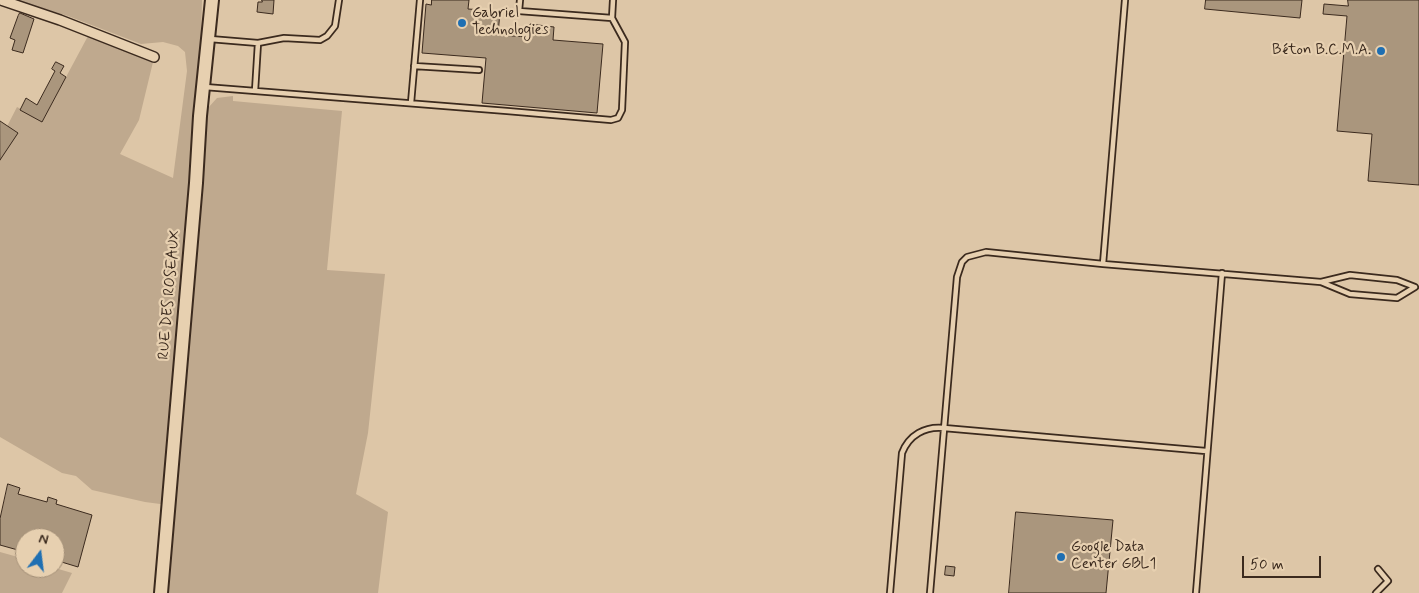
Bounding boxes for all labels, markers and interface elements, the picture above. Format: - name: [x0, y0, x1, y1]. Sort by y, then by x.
- place label: Gabriel Technologies: [472, 5, 549, 40]
- marker: Gabriel Technologies: [456, 17, 468, 29]
- place label: Béton B.C.M.A.: [1272, 42, 1371, 60]
- marker: Béton B.C.M.A.: [1375, 45, 1387, 57]
- street label: RUE DES ROSEAUX: [155, 229, 185, 361]
- north arrow: [15, 528, 65, 578]
- text: N: [37, 530, 50, 549]
- place label: Google Data Center GBL1: [1071, 539, 1156, 574]
- scale bar: [1244, 546, 1323, 578]
- marker: Google Data Center GBL1: [1055, 551, 1067, 563]
- text: 50 m: [1250, 555, 1284, 575]

